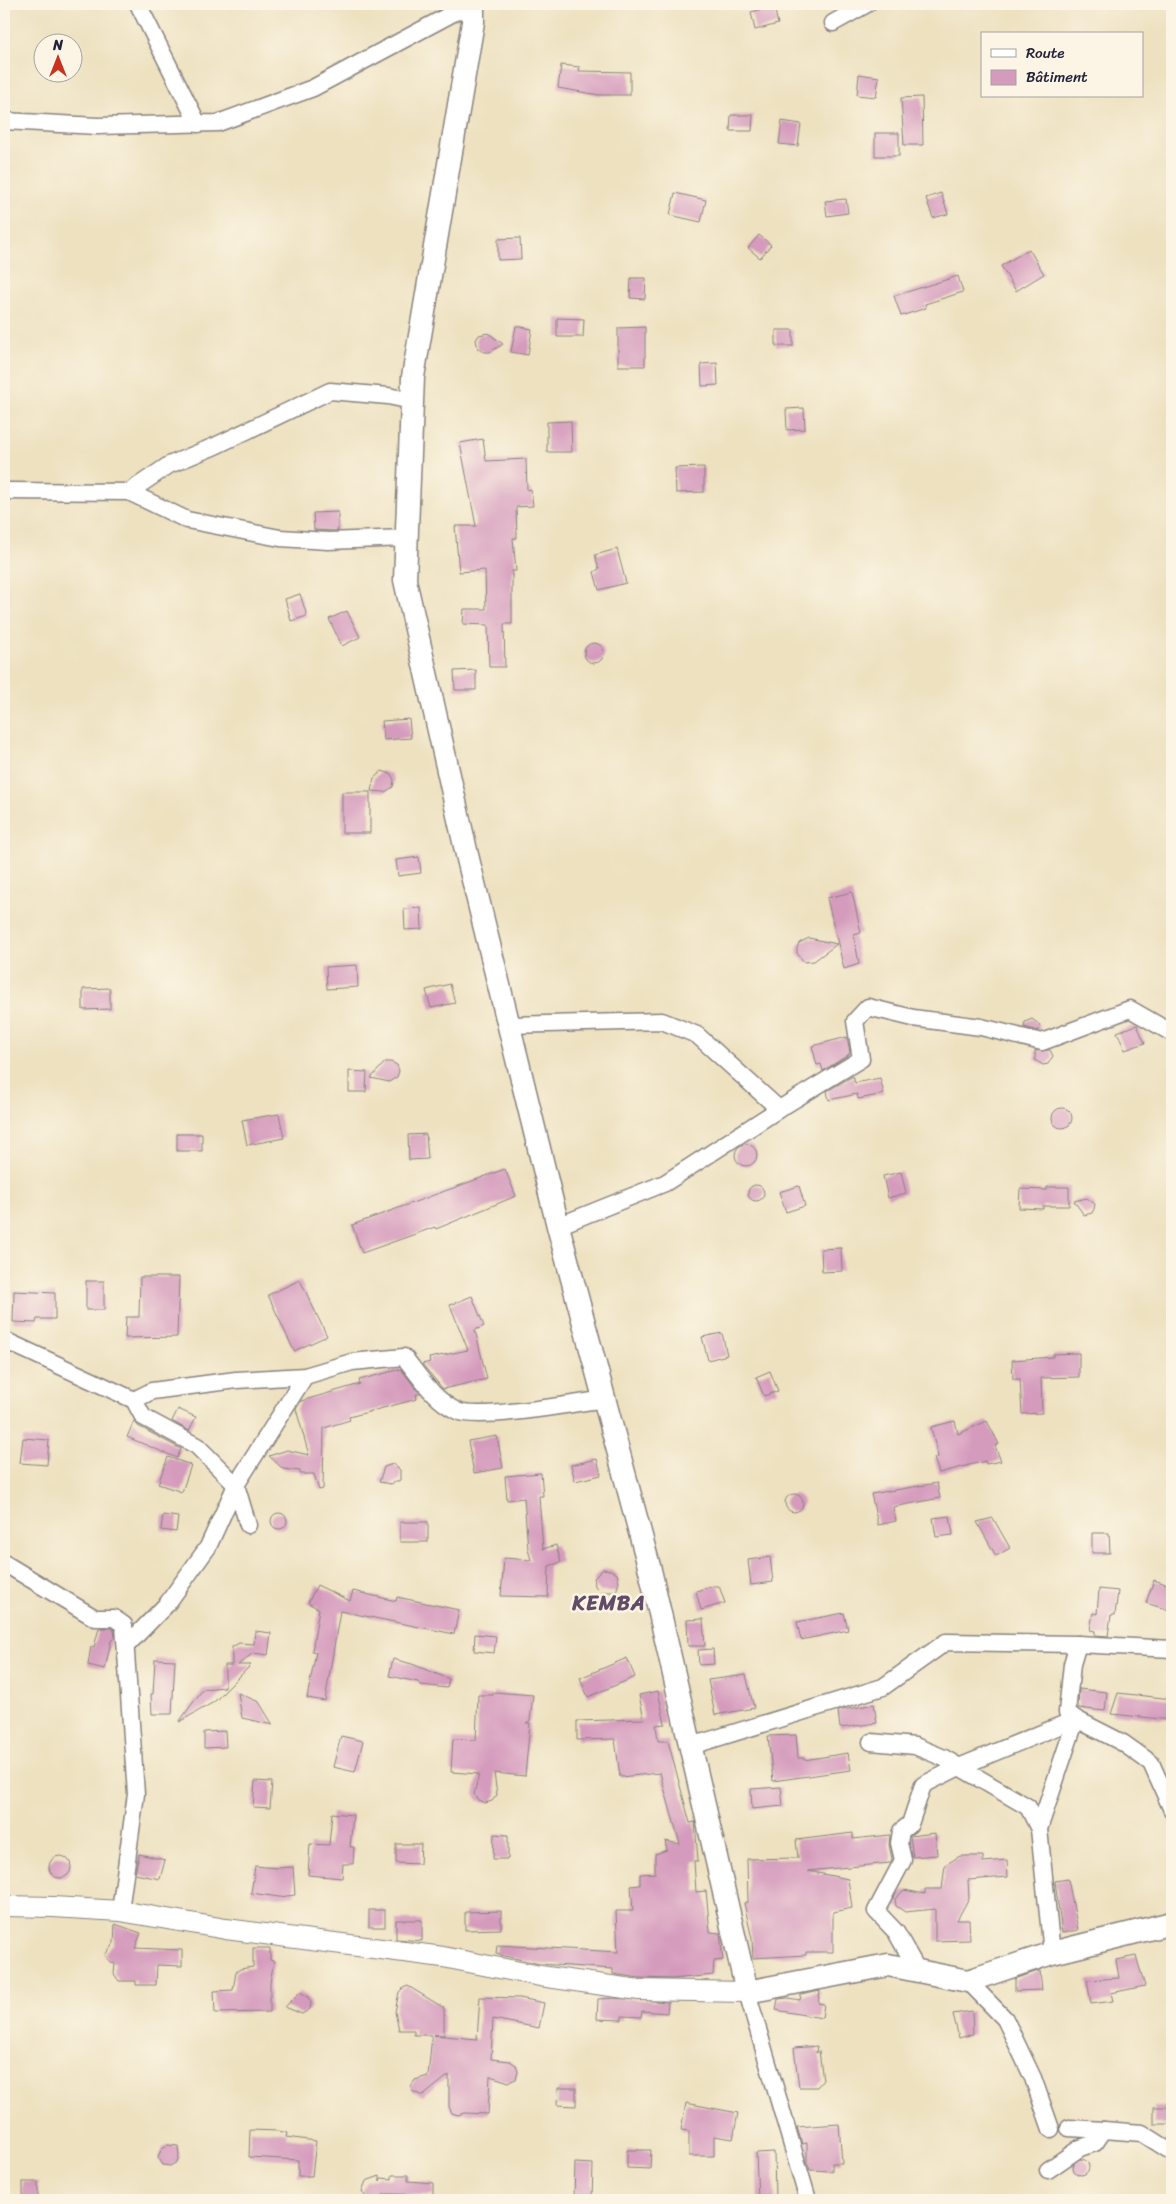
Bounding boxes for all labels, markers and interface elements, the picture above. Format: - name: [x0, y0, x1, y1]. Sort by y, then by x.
- north arrow: [32, 32, 82, 82]
- legend: [981, 32, 1144, 98]
- text: N: [52, 33, 63, 58]
- text: Route: [1026, 40, 1065, 66]
- text: Bâtiment: [1026, 64, 1088, 90]
- district label: KEMBA: [571, 1584, 646, 1622]

